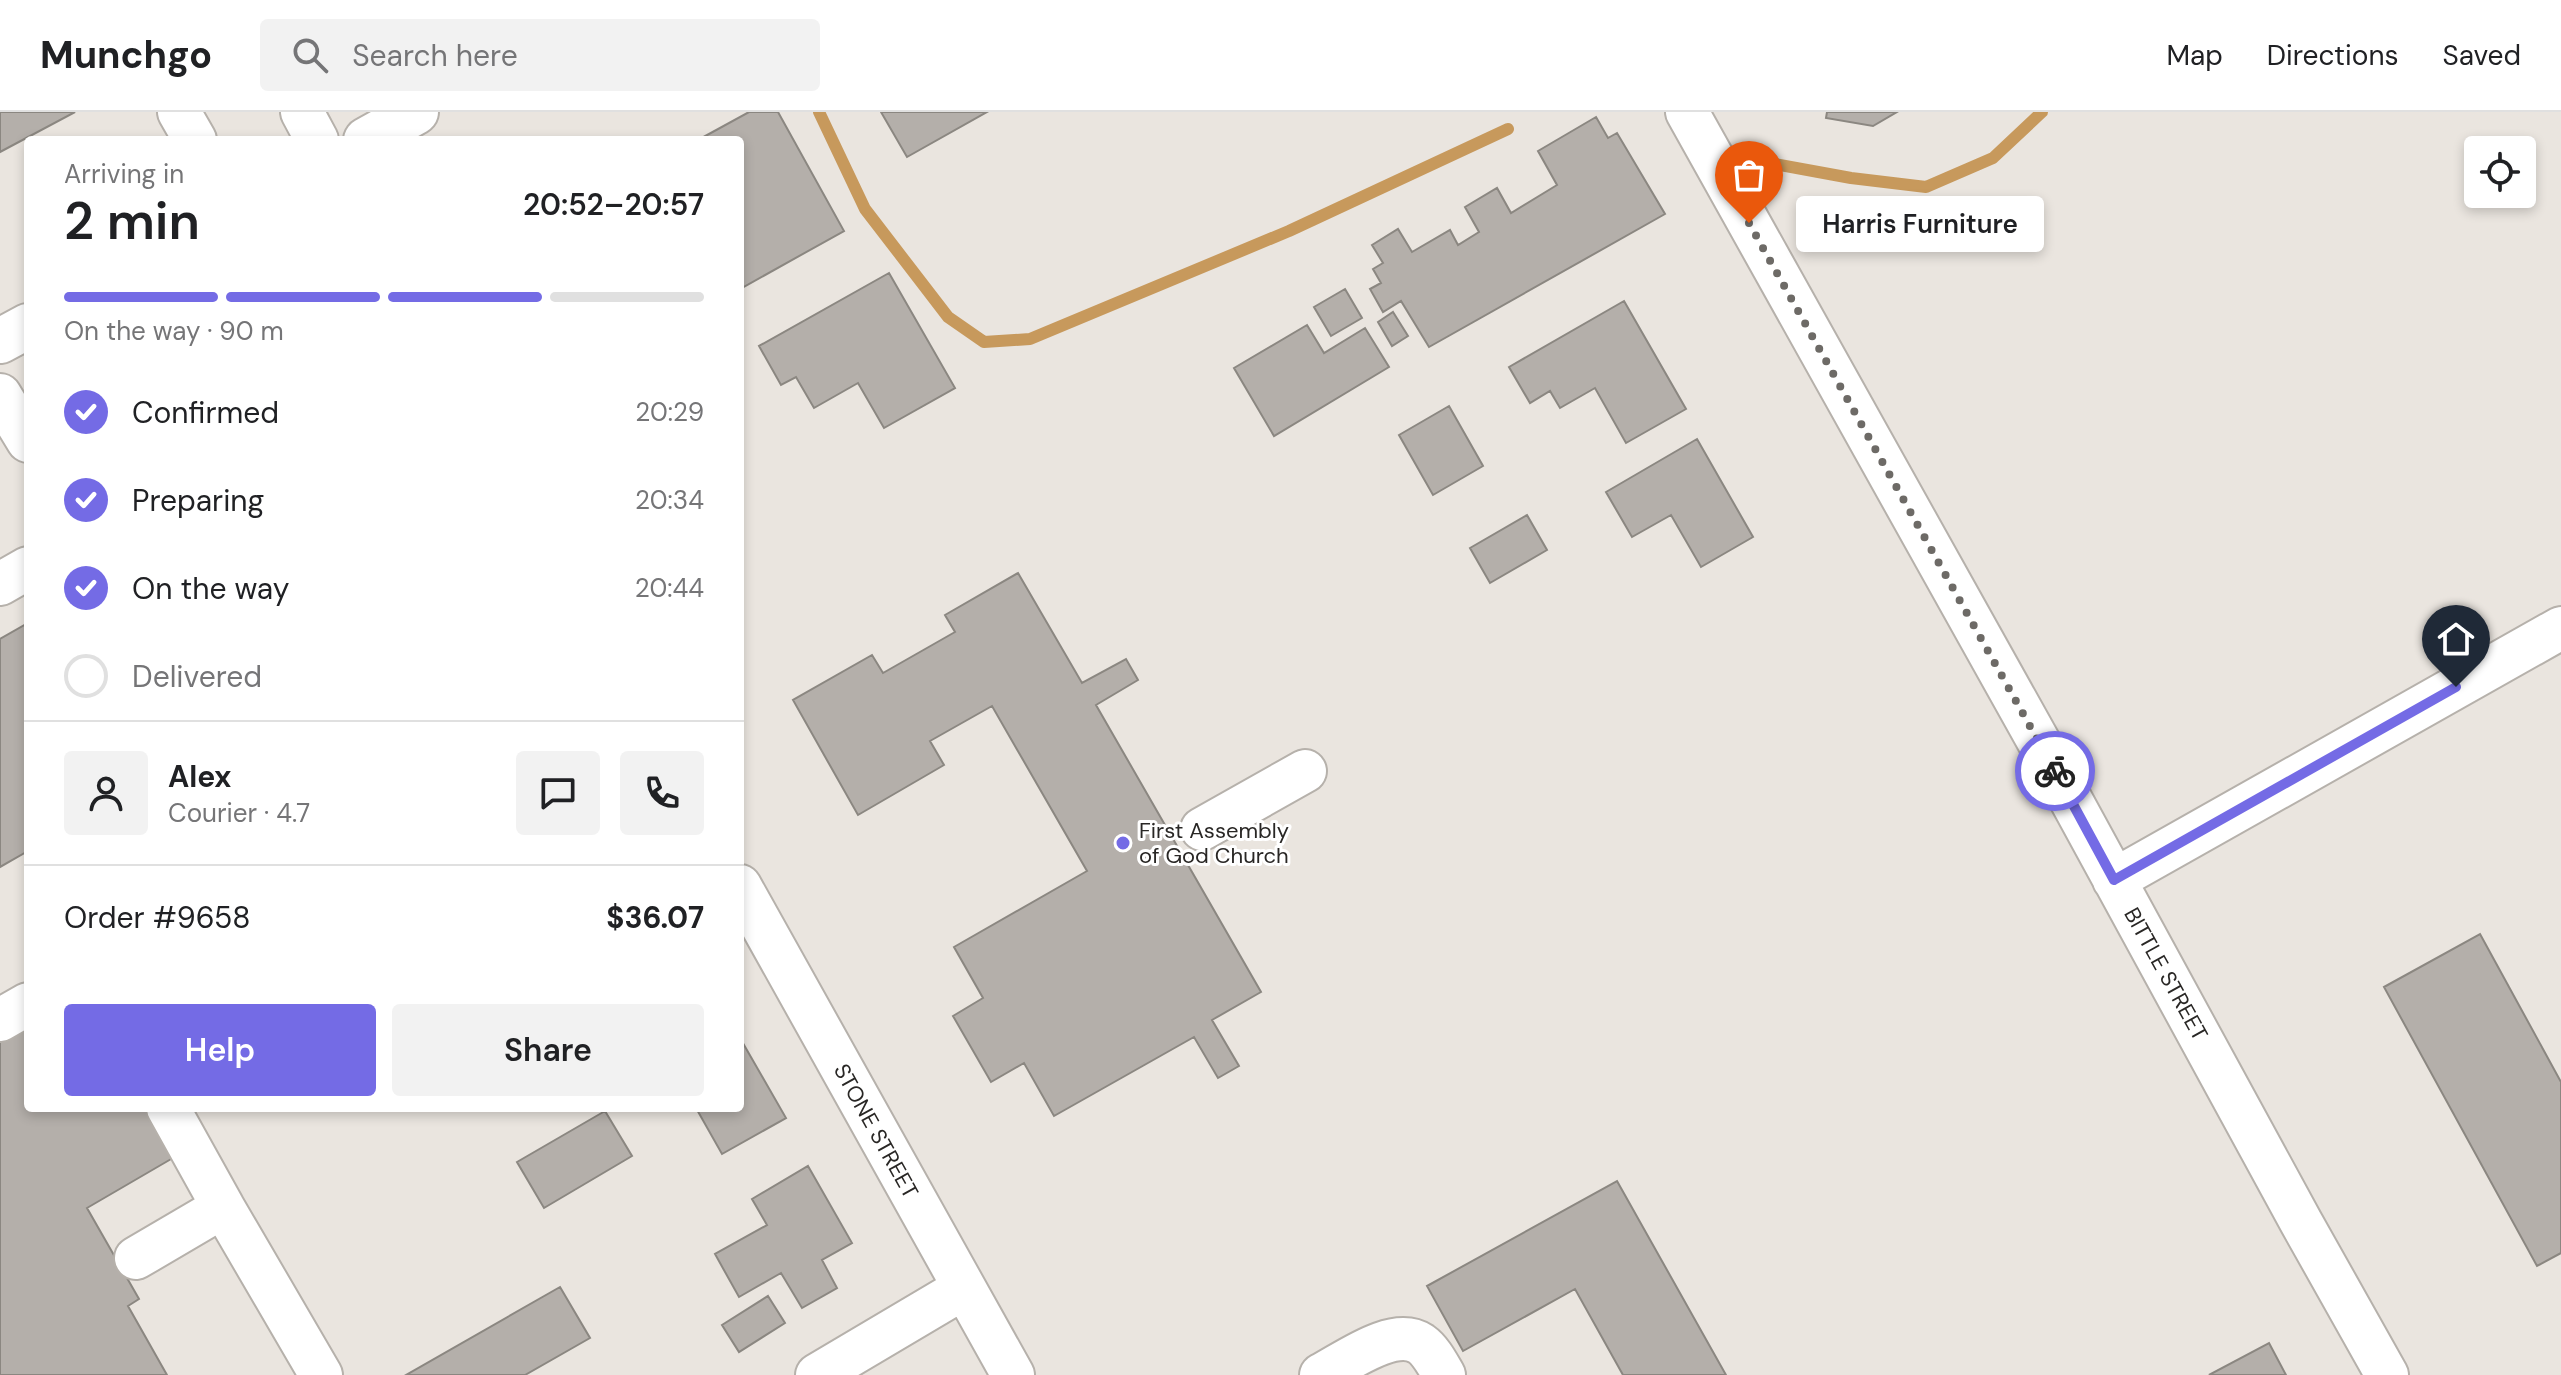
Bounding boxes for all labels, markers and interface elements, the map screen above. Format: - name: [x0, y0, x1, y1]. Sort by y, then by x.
- search box: [260, 19, 820, 91]
- text: Munchgo: [40, 30, 212, 80]
- icon: search: [288, 33, 332, 77]
- text: Search here: [352, 36, 518, 75]
- text: Map: [2166, 37, 2223, 74]
- text: Directions: [2267, 37, 2399, 74]
- text: Saved: [2443, 37, 2521, 74]
- map controls: [2464, 136, 2536, 208]
- button: locate: [2464, 136, 2536, 208]
- pin: [1715, 141, 1783, 223]
- icon: bag: [1727, 153, 1771, 197]
- text: Arriving in: [64, 157, 184, 191]
- text: 20:52–20:57: [523, 185, 704, 224]
- text: 2 min: [64, 187, 200, 255]
- callout: Harris Furniture: [1797, 195, 2045, 251]
- text: Harris Furniture: [1822, 207, 2018, 241]
- text: On the way · 90 m: [64, 314, 284, 348]
- icon: check: [64, 390, 108, 434]
- text: Confirmed: [132, 393, 279, 432]
- text: 20:29: [635, 395, 704, 429]
- icon: check: [64, 478, 108, 522]
- text: Preparing: [132, 481, 264, 520]
- text: 20:34: [635, 483, 704, 517]
- icon: check: [64, 566, 108, 610]
- text: On the way: [132, 569, 289, 608]
- text: 20:44: [635, 571, 704, 605]
- pin: [2422, 605, 2490, 687]
- icon: home: [2434, 617, 2478, 661]
- text: Delivered: [132, 657, 262, 696]
- courier: [2015, 731, 2095, 811]
- icon: bike: [2033, 749, 2077, 793]
- button: person: [64, 751, 148, 835]
- button: chat: [516, 751, 600, 835]
- button: phone: [620, 751, 704, 835]
- text: Alex: [168, 757, 231, 796]
- text: Courier · 4.7: [168, 796, 310, 830]
- place label: First Assembly of God Church: [1139, 816, 1289, 870]
- marker: First Assembly of God Church: [1114, 834, 1132, 852]
- text: Order #9658: [64, 898, 250, 937]
- text: $36.07: [606, 898, 704, 937]
- street label: BITTLE STREET: [2117, 902, 2215, 1046]
- button: Help: [64, 1004, 376, 1096]
- button: Share: [392, 1004, 704, 1096]
- street label: STONE STREET: [827, 1059, 925, 1203]

